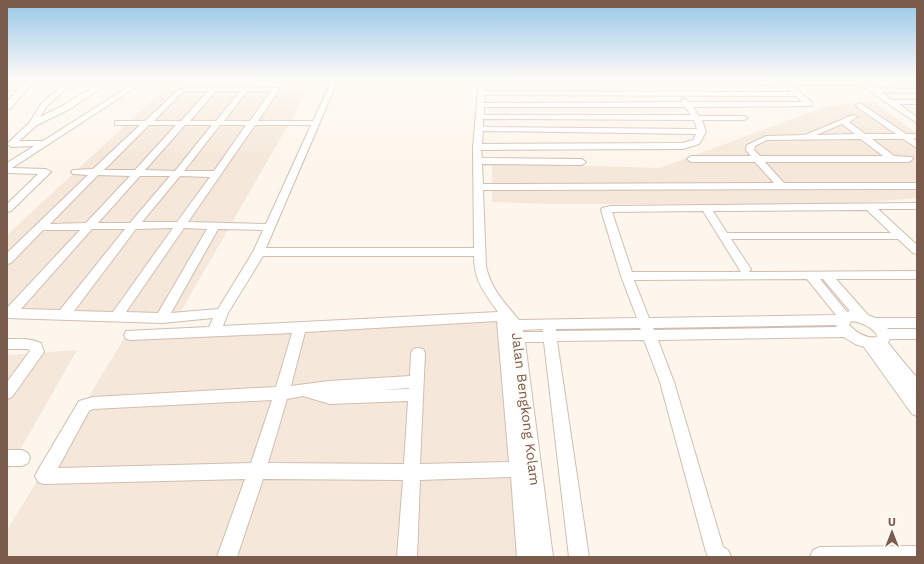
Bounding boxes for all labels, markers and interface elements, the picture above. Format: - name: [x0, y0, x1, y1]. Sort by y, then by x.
- street label: Jalan Bengkong Kolam: [509, 332, 543, 486]
- north arrow: [872, 512, 912, 552]
- text: U: [888, 516, 896, 529]

